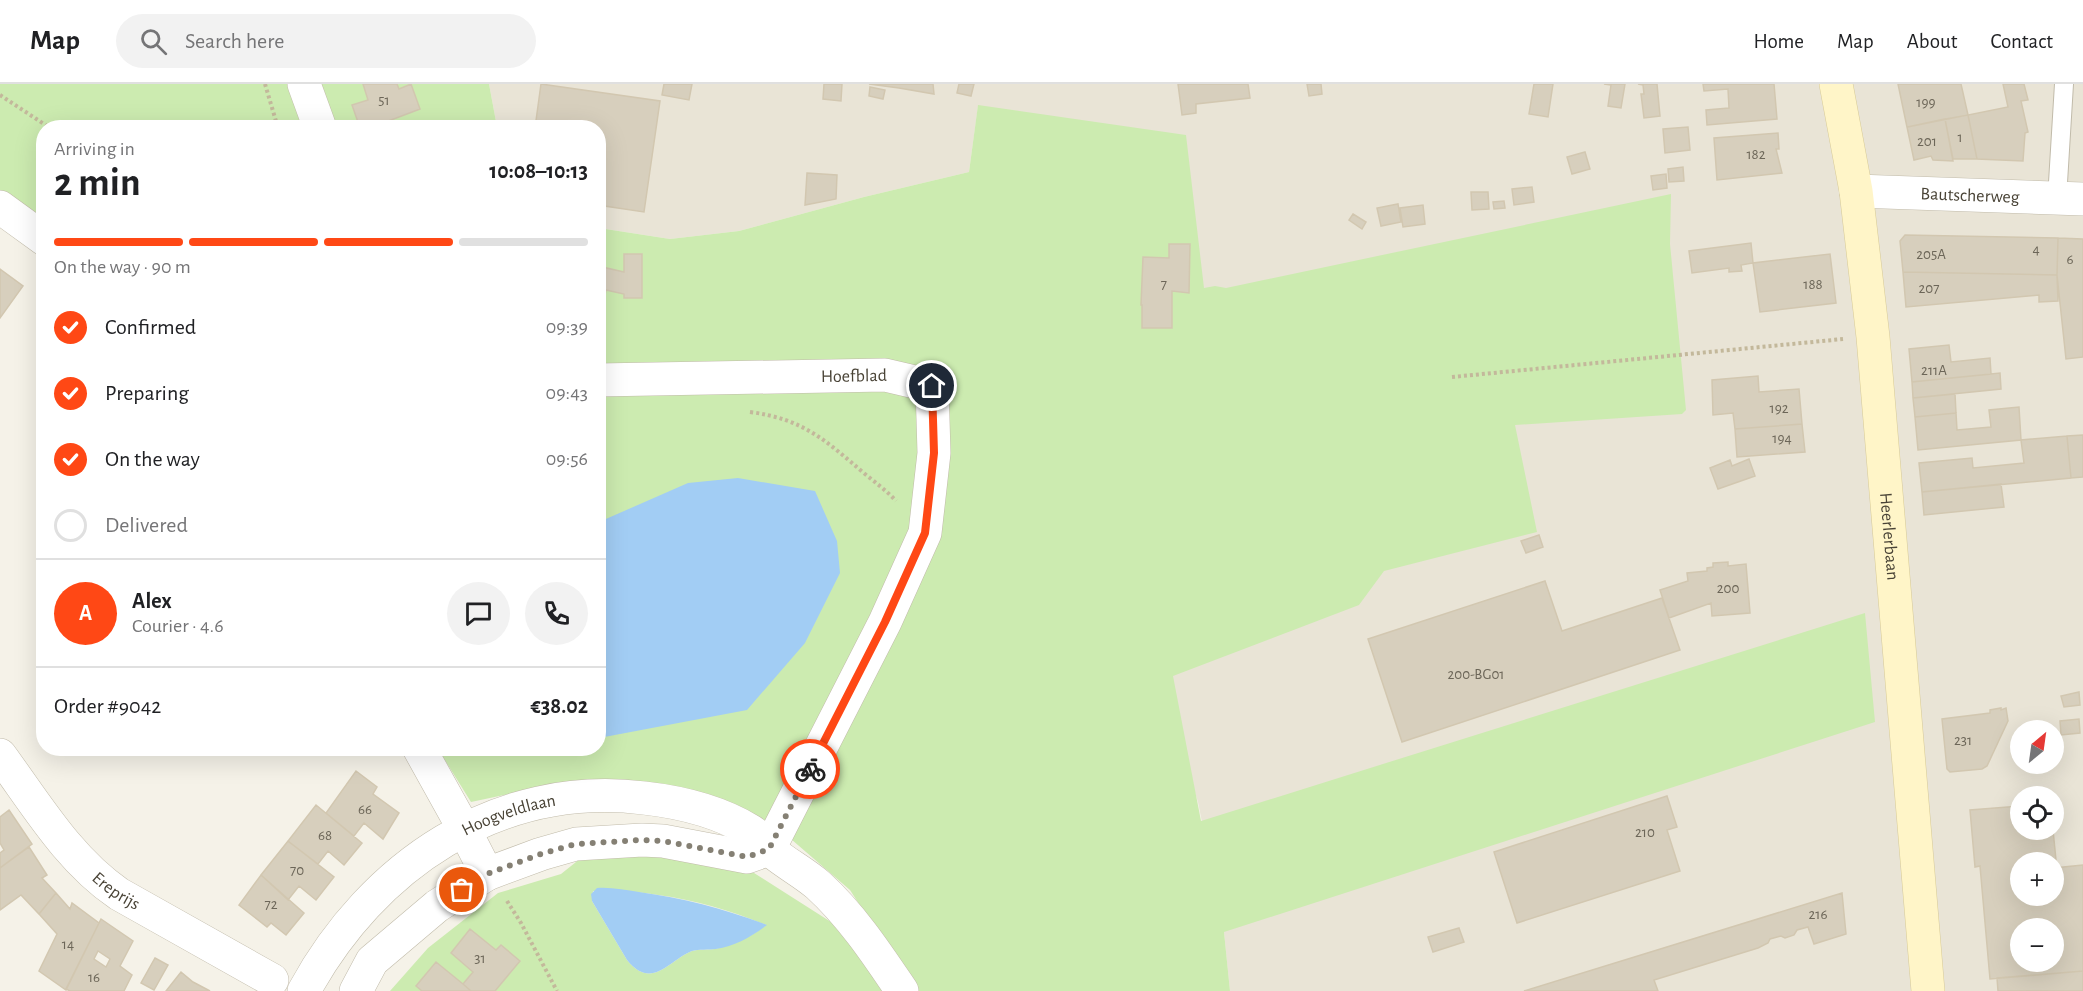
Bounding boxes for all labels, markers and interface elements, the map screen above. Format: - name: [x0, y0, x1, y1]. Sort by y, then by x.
- search box: [116, 14, 536, 68]
- icon: search: [137, 25, 170, 58]
- text: Map: [30, 27, 80, 55]
- text: Search here: [185, 30, 284, 52]
- text: Home: [1753, 31, 1804, 52]
- text: Map: [1837, 31, 1874, 52]
- text: About: [1907, 31, 1957, 52]
- text: Contact: [1990, 31, 2053, 52]
- house number: 51: [378, 93, 390, 108]
- house number: 199: [1916, 95, 1936, 110]
- house number: 1: [1957, 130, 1963, 145]
- house number: 201: [1917, 134, 1937, 149]
- text: Arriving in: [54, 139, 135, 159]
- house number: 182: [1746, 147, 1766, 162]
- text: 10:08–10:13: [489, 160, 588, 182]
- text: 2 min: [54, 164, 141, 203]
- street label: Bautscherweg: [1920, 185, 2020, 207]
- house number: 4: [2032, 242, 2040, 257]
- house number: 205A: [1916, 247, 1946, 262]
- house number: 6: [2066, 252, 2074, 267]
- text: On the way · 90 m: [54, 257, 191, 277]
- house number: 7: [1161, 277, 1167, 292]
- house number: 188: [1803, 277, 1823, 292]
- house number: 207: [1918, 281, 1940, 296]
- icon: check: [54, 311, 87, 344]
- text: Confirmed: [105, 316, 196, 338]
- text: 09:39: [546, 317, 588, 337]
- pin: [906, 360, 957, 411]
- house number: 211A: [1921, 363, 1947, 378]
- street label: Hoefblad: [821, 367, 887, 386]
- icon: home: [915, 369, 948, 402]
- icon: check: [54, 377, 87, 410]
- text: Preparing: [105, 382, 189, 404]
- text: 09:43: [546, 383, 588, 403]
- house number: 192: [1769, 401, 1789, 416]
- house number: 194: [1772, 431, 1792, 446]
- icon: check: [54, 443, 87, 476]
- text: On the way: [105, 448, 200, 470]
- text: 09:56: [546, 449, 588, 469]
- street label: Heerlerbaan: [1876, 492, 1901, 581]
- text: Delivered: [105, 514, 188, 536]
- house number: 200: [1717, 581, 1739, 596]
- button: chat: [447, 582, 510, 645]
- button: phone: [525, 582, 588, 645]
- text: Alex: [132, 590, 172, 612]
- text: A: [79, 602, 92, 624]
- text: Courier · 4.6: [132, 616, 224, 636]
- house number: 200-BG01: [1448, 667, 1504, 682]
- text: Order #9042: [54, 695, 161, 717]
- text: €38.02: [531, 695, 588, 717]
- north arrow: [2010, 720, 2064, 774]
- map controls: [2010, 720, 2064, 972]
- house number: 231: [1954, 733, 1972, 748]
- courier: [780, 739, 840, 799]
- icon: bike: [794, 753, 827, 786]
- button: locate: [2010, 786, 2064, 840]
- street label: Hoogveldlaan: [459, 792, 557, 840]
- house number: 66: [358, 802, 372, 817]
- house number: 210: [1635, 825, 1655, 840]
- house number: 68: [318, 828, 332, 843]
- button: +: [2010, 852, 2064, 906]
- house number: 70: [290, 863, 304, 878]
- pin: [436, 864, 487, 915]
- street label: Ereprijs: [88, 869, 143, 914]
- icon: bag: [445, 873, 478, 906]
- house number: 72: [264, 897, 278, 912]
- house number: 216: [1808, 907, 1828, 922]
- button: −: [2010, 918, 2064, 972]
- house number: 14: [62, 937, 74, 952]
- house number: 31: [474, 951, 486, 966]
- house number: 16: [88, 970, 100, 985]

